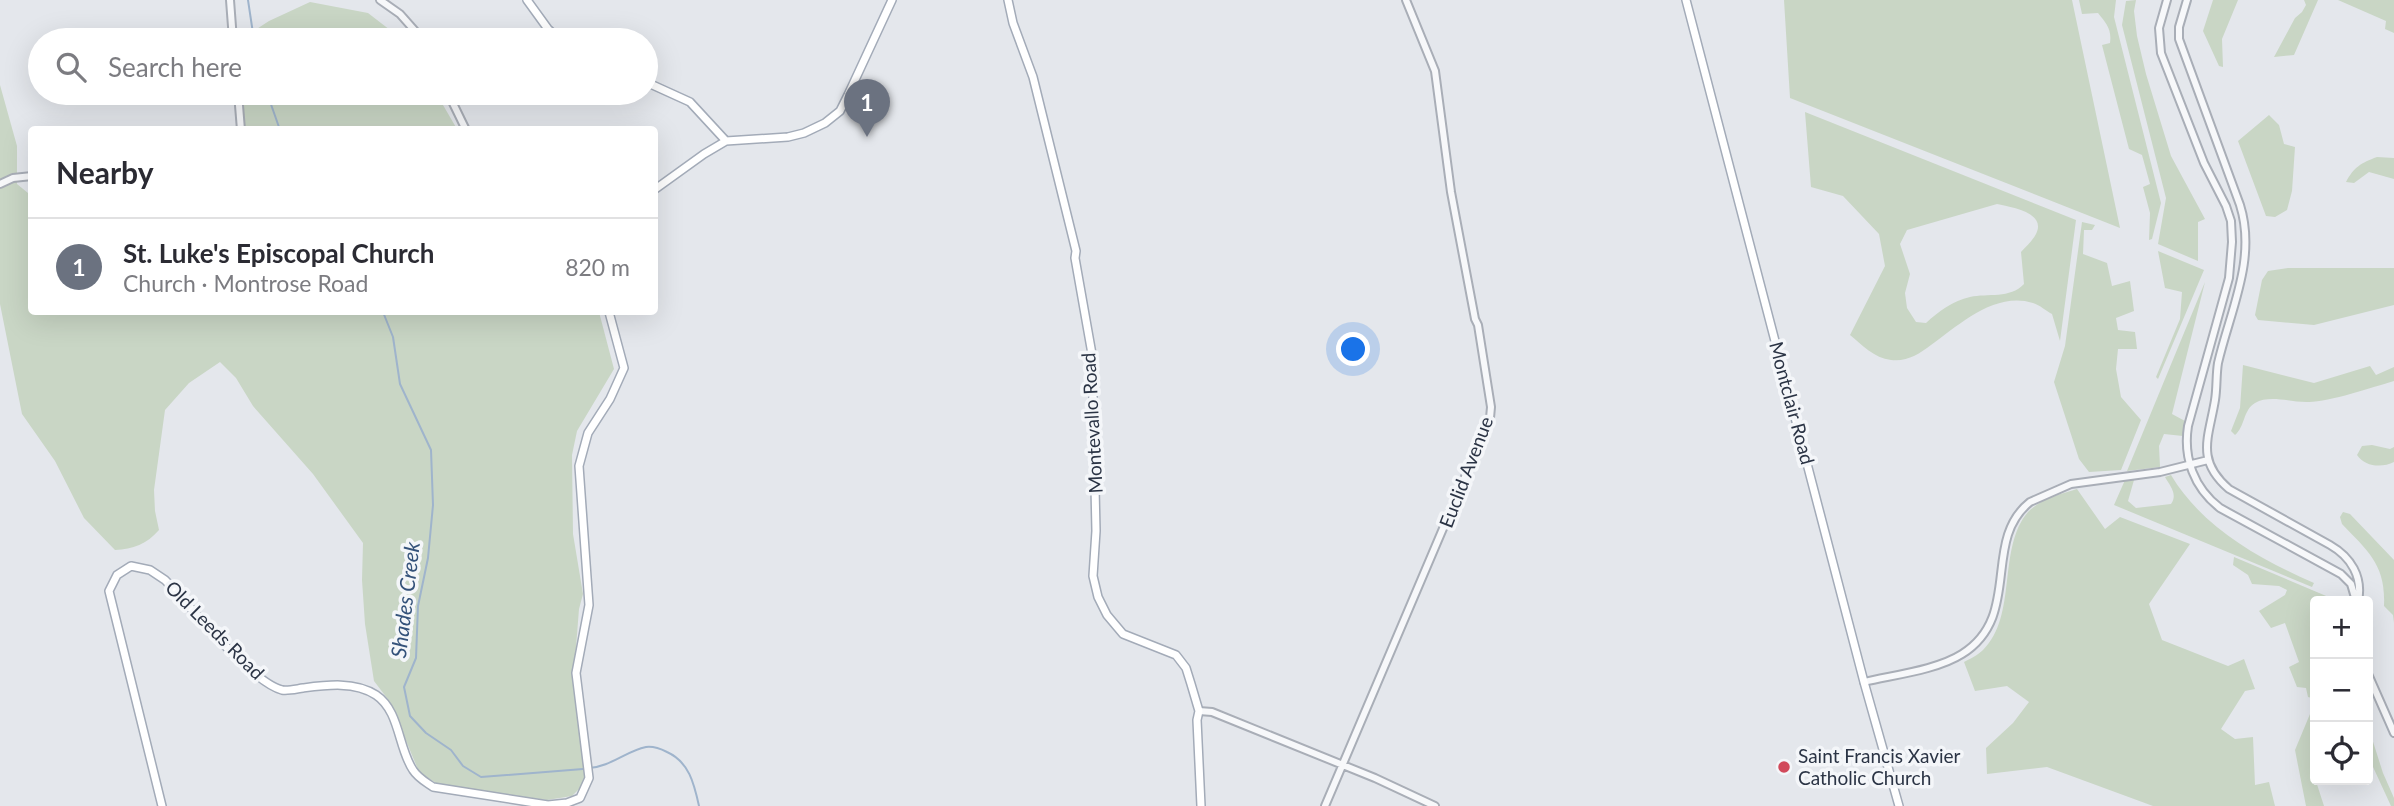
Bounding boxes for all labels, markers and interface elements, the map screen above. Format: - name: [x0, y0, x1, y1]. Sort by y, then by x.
- search box: [28, 28, 658, 105]
- icon: search: [52, 48, 90, 86]
- text: Search here: [108, 51, 242, 83]
- pin: 1: [844, 79, 890, 137]
- text: Nearby: [56, 154, 154, 190]
- text: St. Luke's Episcopal Church: [123, 237, 434, 269]
- text: 1: [72, 253, 86, 281]
- text: 820 m: [565, 253, 630, 281]
- text: Church · Montrose Road: [123, 269, 368, 297]
- your location: [1336, 332, 1370, 366]
- street label: Montclair Road: [1765, 339, 1820, 467]
- street label: Montevallo Road: [1076, 352, 1107, 494]
- street label: Euclid Avenue: [1434, 413, 1497, 531]
- water label: Shades Creek: [385, 539, 424, 659]
- street label: Old Leeds Road: [161, 576, 269, 684]
- map controls: [2310, 596, 2373, 785]
- button: +: [2310, 596, 2373, 659]
- button: −: [2310, 659, 2373, 722]
- button: locate: [2310, 722, 2373, 785]
- place label: Saint Francis Xavier Catholic Church: [1798, 744, 1961, 789]
- marker: Saint Francis Xavier Catholic Church: [1776, 759, 1792, 775]

